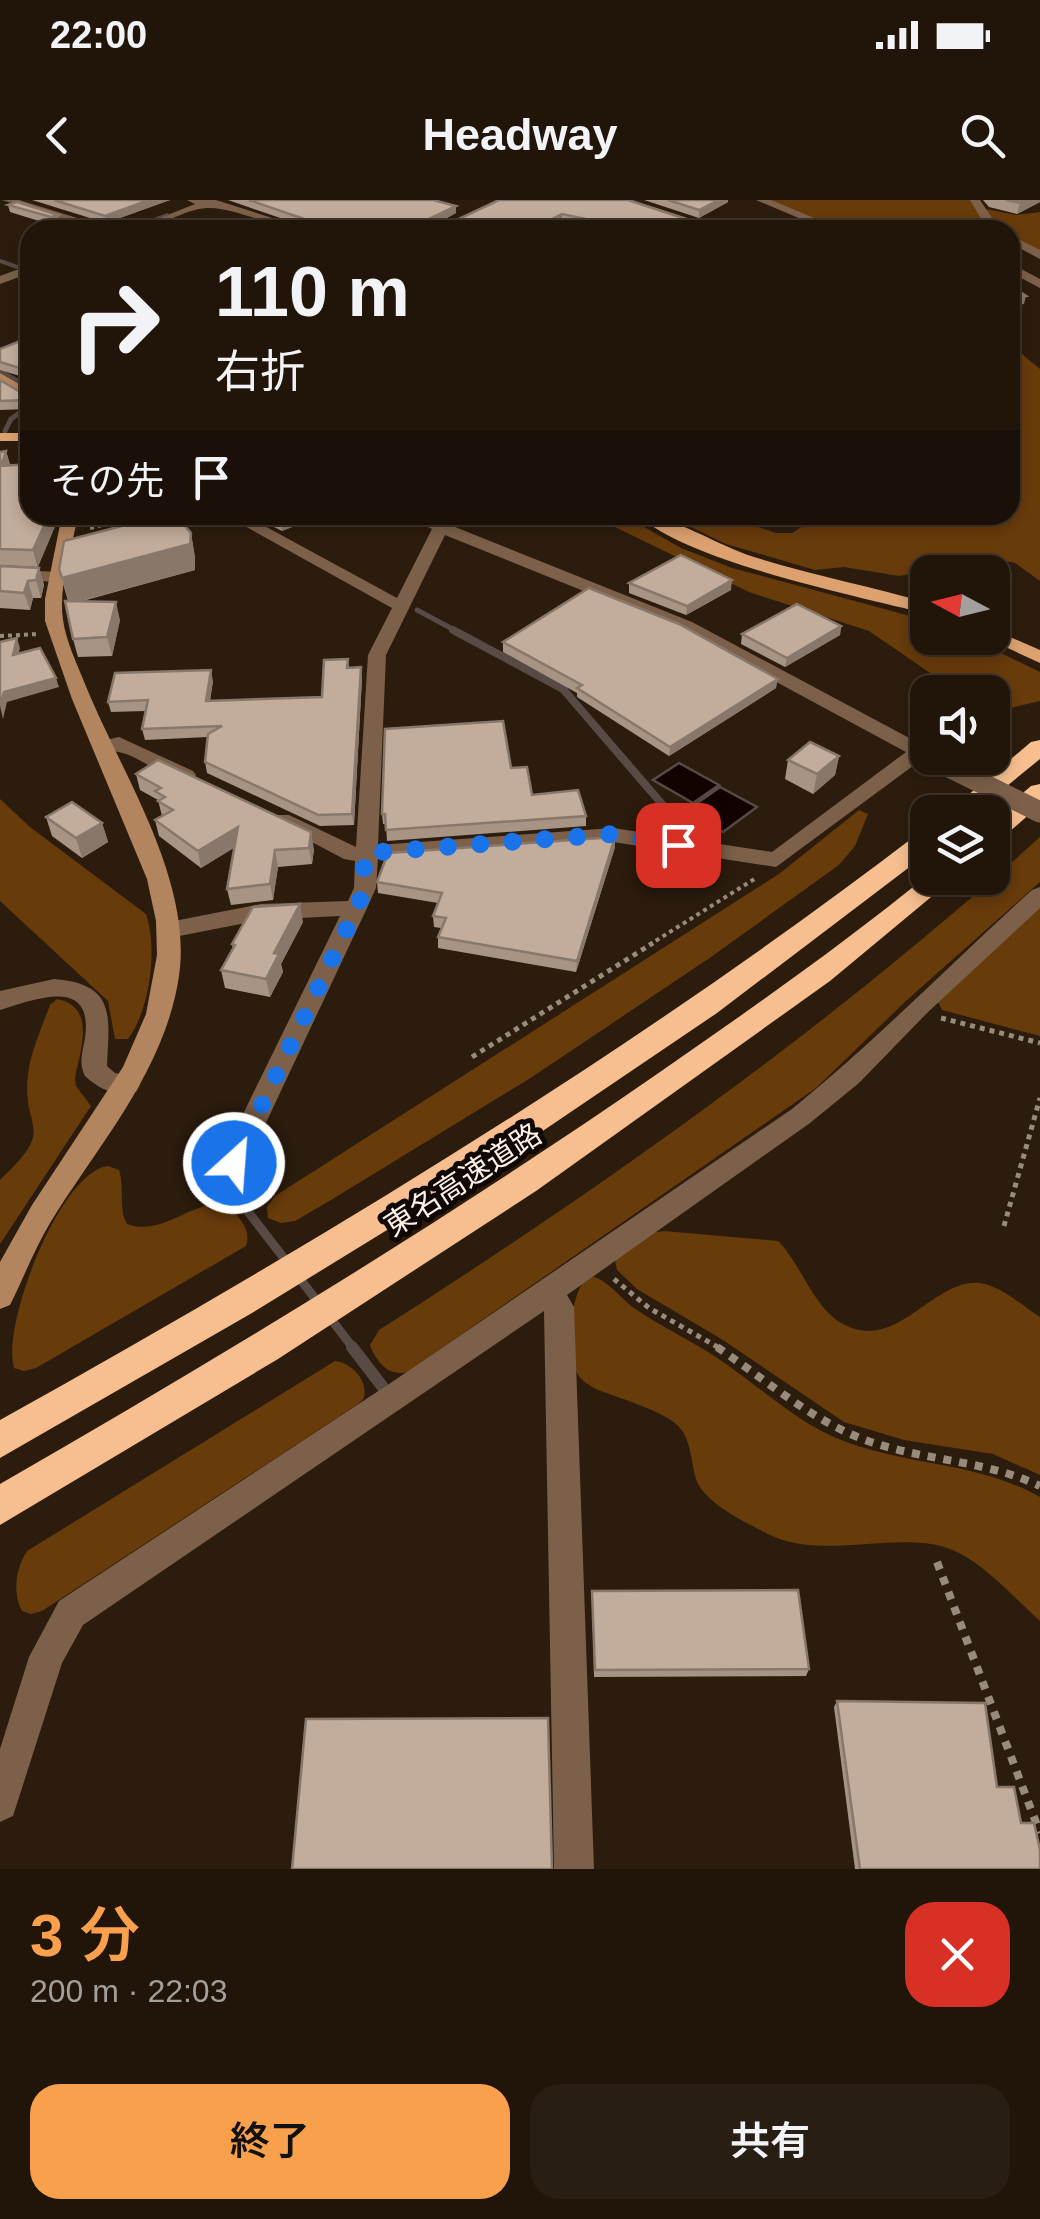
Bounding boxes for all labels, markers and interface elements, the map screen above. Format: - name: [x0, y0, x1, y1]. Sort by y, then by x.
- text: 22:00: [50, 14, 147, 56]
- icon: back: [30, 108, 85, 163]
- icon: search: [955, 108, 1010, 163]
- text: Headway: [422, 109, 618, 160]
- text: 110 m: [215, 253, 410, 331]
- icon: right: [50, 260, 180, 390]
- text: 右折: [215, 346, 305, 397]
- icon: arrive: [184, 450, 239, 505]
- text: その先: [50, 460, 164, 502]
- north arrow: [910, 555, 1010, 655]
- map controls: [910, 555, 1010, 895]
- button: sound: [910, 675, 1010, 775]
- button: layers: [910, 795, 1010, 895]
- pin: [636, 803, 721, 888]
- icon: arrive: [651, 818, 706, 873]
- position arrow: [182, 1111, 286, 1215]
- street label: 東名高速道路: [378, 1117, 547, 1242]
- text: 3 分: [30, 1902, 140, 1969]
- button: close: [905, 1902, 1010, 2007]
- text: 200 m · 22:03: [30, 1973, 227, 2009]
- button: 終了: [30, 2084, 510, 2199]
- button: 共有: [530, 2084, 1010, 2199]

